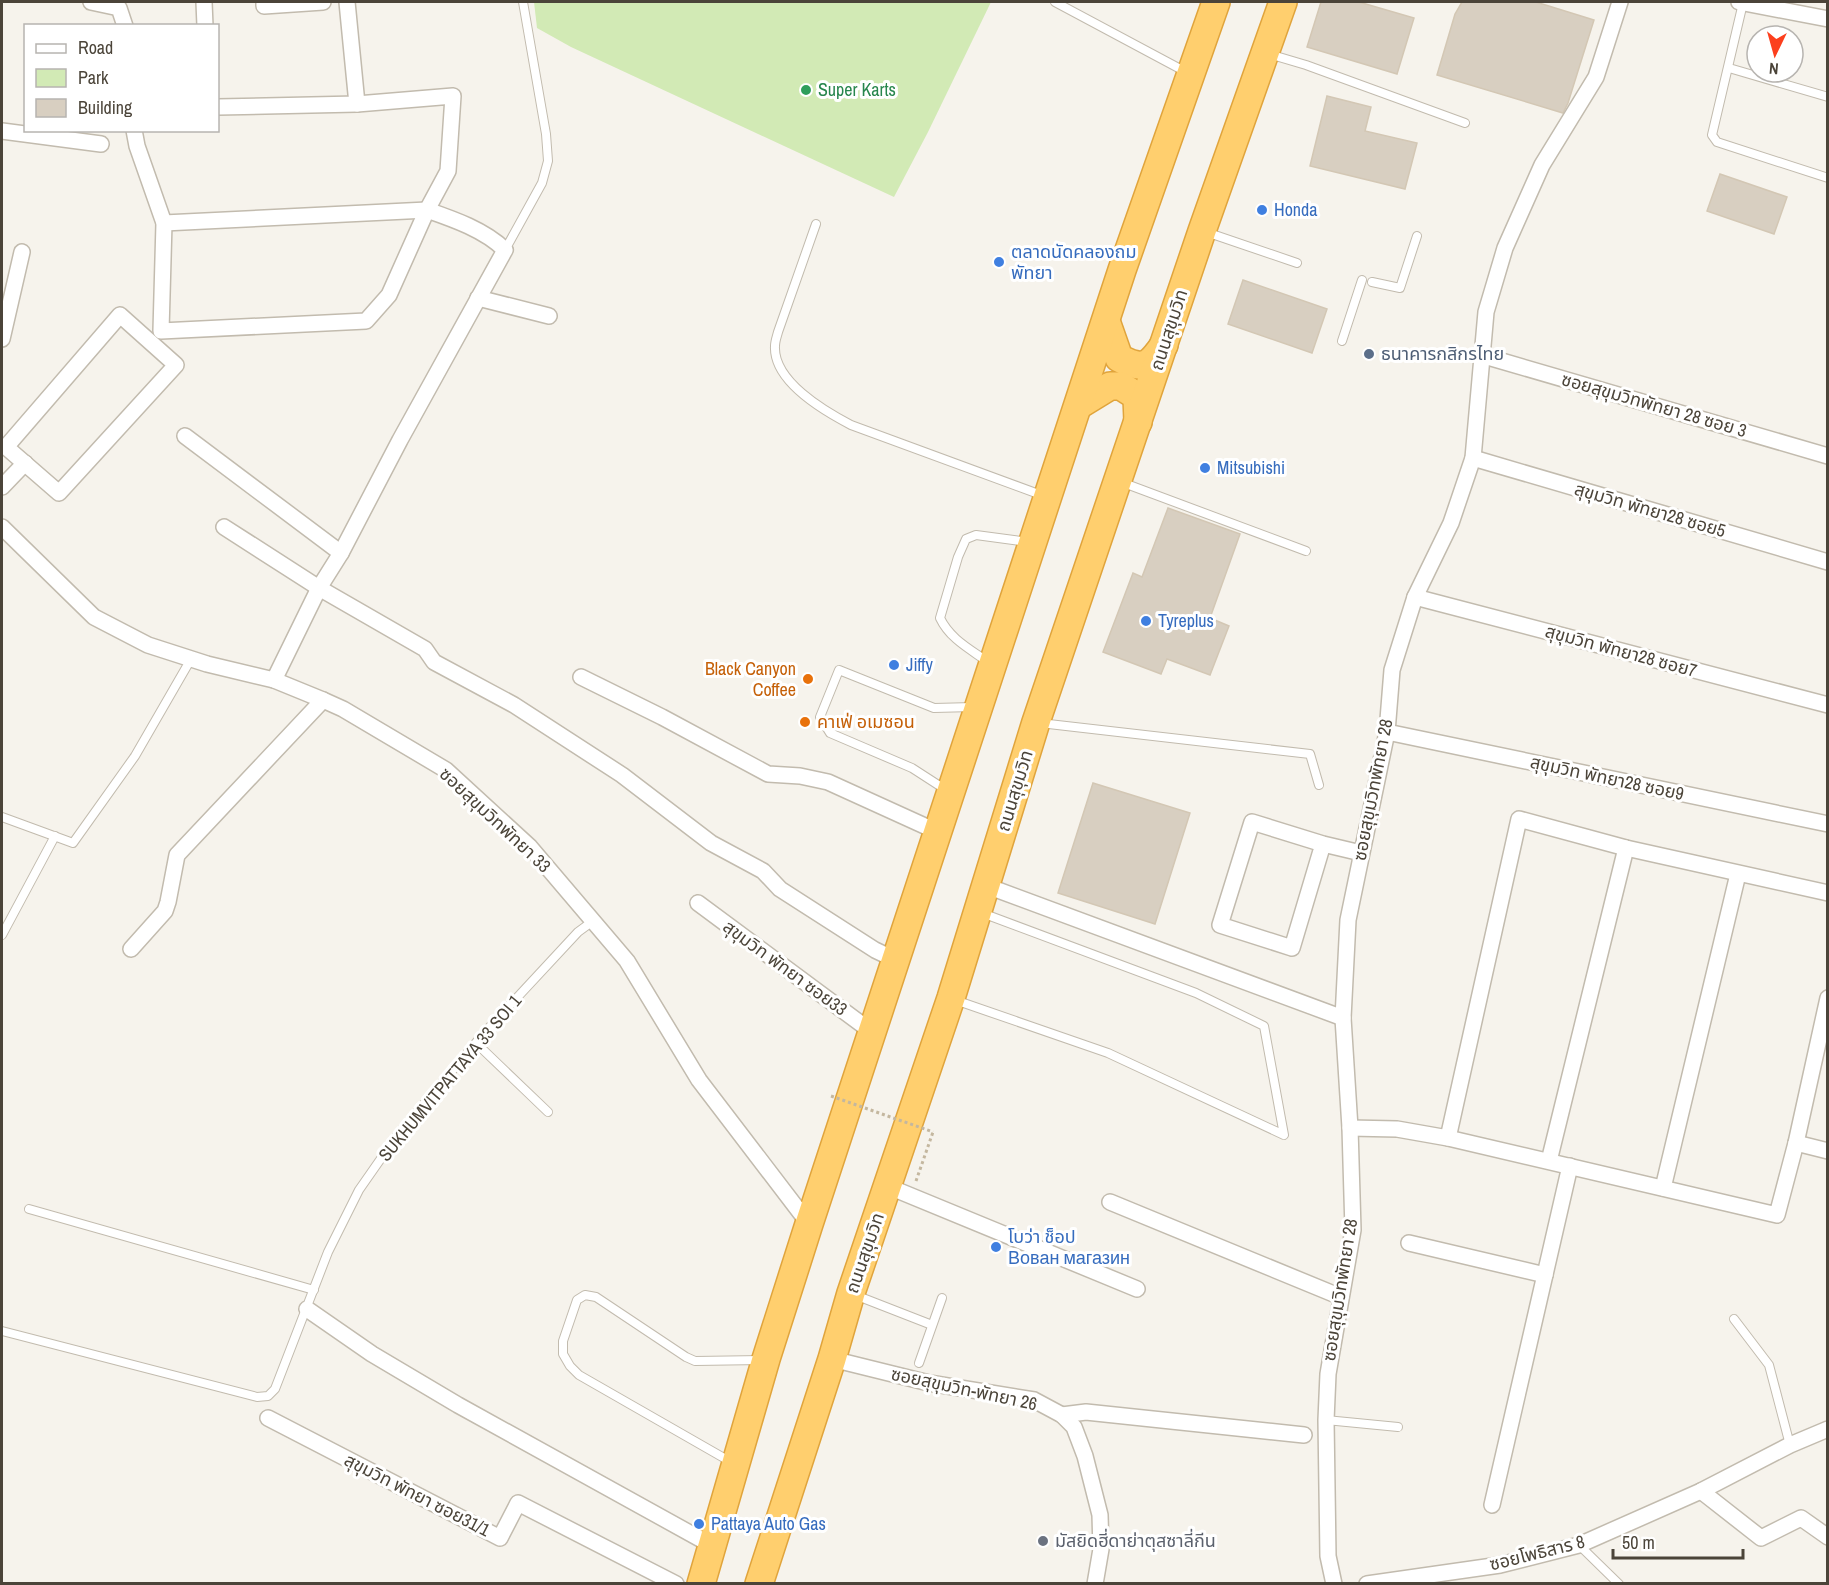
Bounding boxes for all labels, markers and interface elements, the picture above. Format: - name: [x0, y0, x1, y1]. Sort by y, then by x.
- legend: [24, 24, 219, 132]
- north arrow: [1745, 24, 1805, 84]
- text: Road: [78, 35, 113, 60]
- text: N: [1768, 58, 1779, 80]
- text: Park: [78, 65, 109, 90]
- place label: Super Karts: [818, 77, 896, 102]
- marker: Super Karts: [799, 83, 813, 97]
- text: Building: [78, 95, 133, 120]
- place label: Honda: [1274, 197, 1318, 222]
- marker: Honda: [1255, 203, 1269, 217]
- place label: ตลาดนัดคลองถม พัทยา: [1011, 239, 1136, 285]
- marker: ตลาดนัดคลองถม พัทยา: [992, 255, 1006, 269]
- street label: ถนนสุขุมวิท: [1144, 286, 1193, 374]
- place label: ธนาคารกสิกรไทย: [1381, 341, 1504, 366]
- marker: ธนาคารกสิกรไทย: [1362, 347, 1376, 361]
- street label: ซอยสุขุมวิทพัทยา 28 ซอย 3: [1559, 366, 1750, 443]
- place label: Mitsubishi: [1217, 455, 1285, 480]
- marker: Mitsubishi: [1198, 461, 1212, 475]
- street label: สุขุมวิท พัทยา28 ซอย5: [1572, 476, 1729, 543]
- place label: Tyreplus: [1158, 608, 1214, 633]
- marker: Tyreplus: [1139, 614, 1153, 628]
- street label: สุขุมวิท พัทยา28 ซอย7: [1542, 618, 1700, 683]
- place label: Jiffy: [906, 652, 933, 677]
- place label: Black Canyon Coffee: [705, 656, 796, 702]
- marker: Jiffy: [887, 658, 901, 672]
- marker: Black Canyon Coffee: [801, 672, 815, 686]
- place label: คาเฟ่ อเมซอน: [817, 709, 915, 734]
- marker: คาเฟ่ อเมซอน: [798, 715, 812, 729]
- street label: ซอยสุขุมวิทพัทยา 28: [1346, 717, 1399, 863]
- street label: ถนนสุขุมวิท: [990, 747, 1039, 835]
- street label: สุขุมวิท พัทยา28 ซอย9: [1528, 749, 1686, 806]
- street label: ซอยสุขุมวิทพัทยา 33: [434, 761, 557, 878]
- street label: สุขุมวิท พัทยา ซอย33: [718, 914, 853, 1021]
- street label: SUKHUMVITPATTAYA 33 SOI 1: [372, 988, 527, 1166]
- street label: ถนนสุขุมวิท: [839, 1209, 890, 1297]
- street label: ซอยสุขุมวิทพัทยา 28: [1316, 1217, 1363, 1363]
- place label: โบว่า ช็อป Вован магазин: [1008, 1224, 1130, 1270]
- marker: โบว่า ช็อป Вован магазин: [989, 1240, 1003, 1254]
- street label: ซอยสุขุมวิท-พัทยา 26: [889, 1361, 1040, 1416]
- street label: สุขุมวิท พัทยา ซอย31/1: [340, 1447, 495, 1542]
- place label: Pattaya Auto Gas: [711, 1511, 826, 1536]
- marker: Pattaya Auto Gas: [692, 1517, 706, 1531]
- scale bar: [1613, 1522, 1744, 1560]
- place label: มัสยิดฮี่ดาย่าตุสซาลี่กีน: [1055, 1528, 1216, 1553]
- street label: ซอยโพธิสาร 8: [1487, 1529, 1587, 1576]
- text: 50 m: [1622, 1530, 1655, 1555]
- marker: มัสยิดฮี่ดาย่าตุสซาลี่กีน: [1036, 1534, 1050, 1548]

